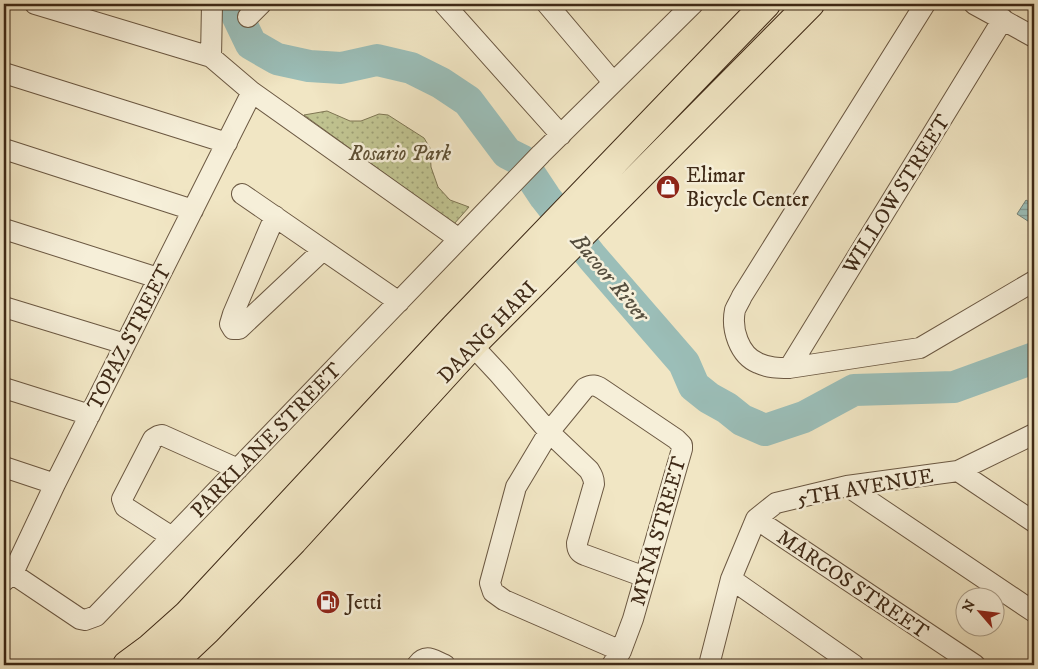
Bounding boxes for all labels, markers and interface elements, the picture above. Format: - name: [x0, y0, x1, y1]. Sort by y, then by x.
- street label: WILLOW STREET: [837, 110, 956, 280]
- park label: Rosario Park: [348, 141, 451, 167]
- place label: Elimar Bicycle Center: [686, 163, 809, 213]
- shop icon: Elimar Bicycle Center: [655, 174, 681, 200]
- water label: Bacoor River: [564, 227, 656, 329]
- street label: TOPAZ STREET: [82, 260, 178, 415]
- street label: DAANG HARI: [433, 276, 543, 389]
- street label: PARKLANE STREET: [186, 358, 348, 524]
- street label: MYNA STREET: [625, 454, 693, 609]
- street label: 5TH AVENUE: [795, 463, 935, 513]
- street label: MARCOS STREET: [772, 524, 933, 645]
- north arrow: [956, 586, 1006, 636]
- fuel station icon: Jetti: [315, 589, 341, 615]
- place label: Jetti: [344, 590, 382, 616]
- text: N: [959, 597, 980, 616]

